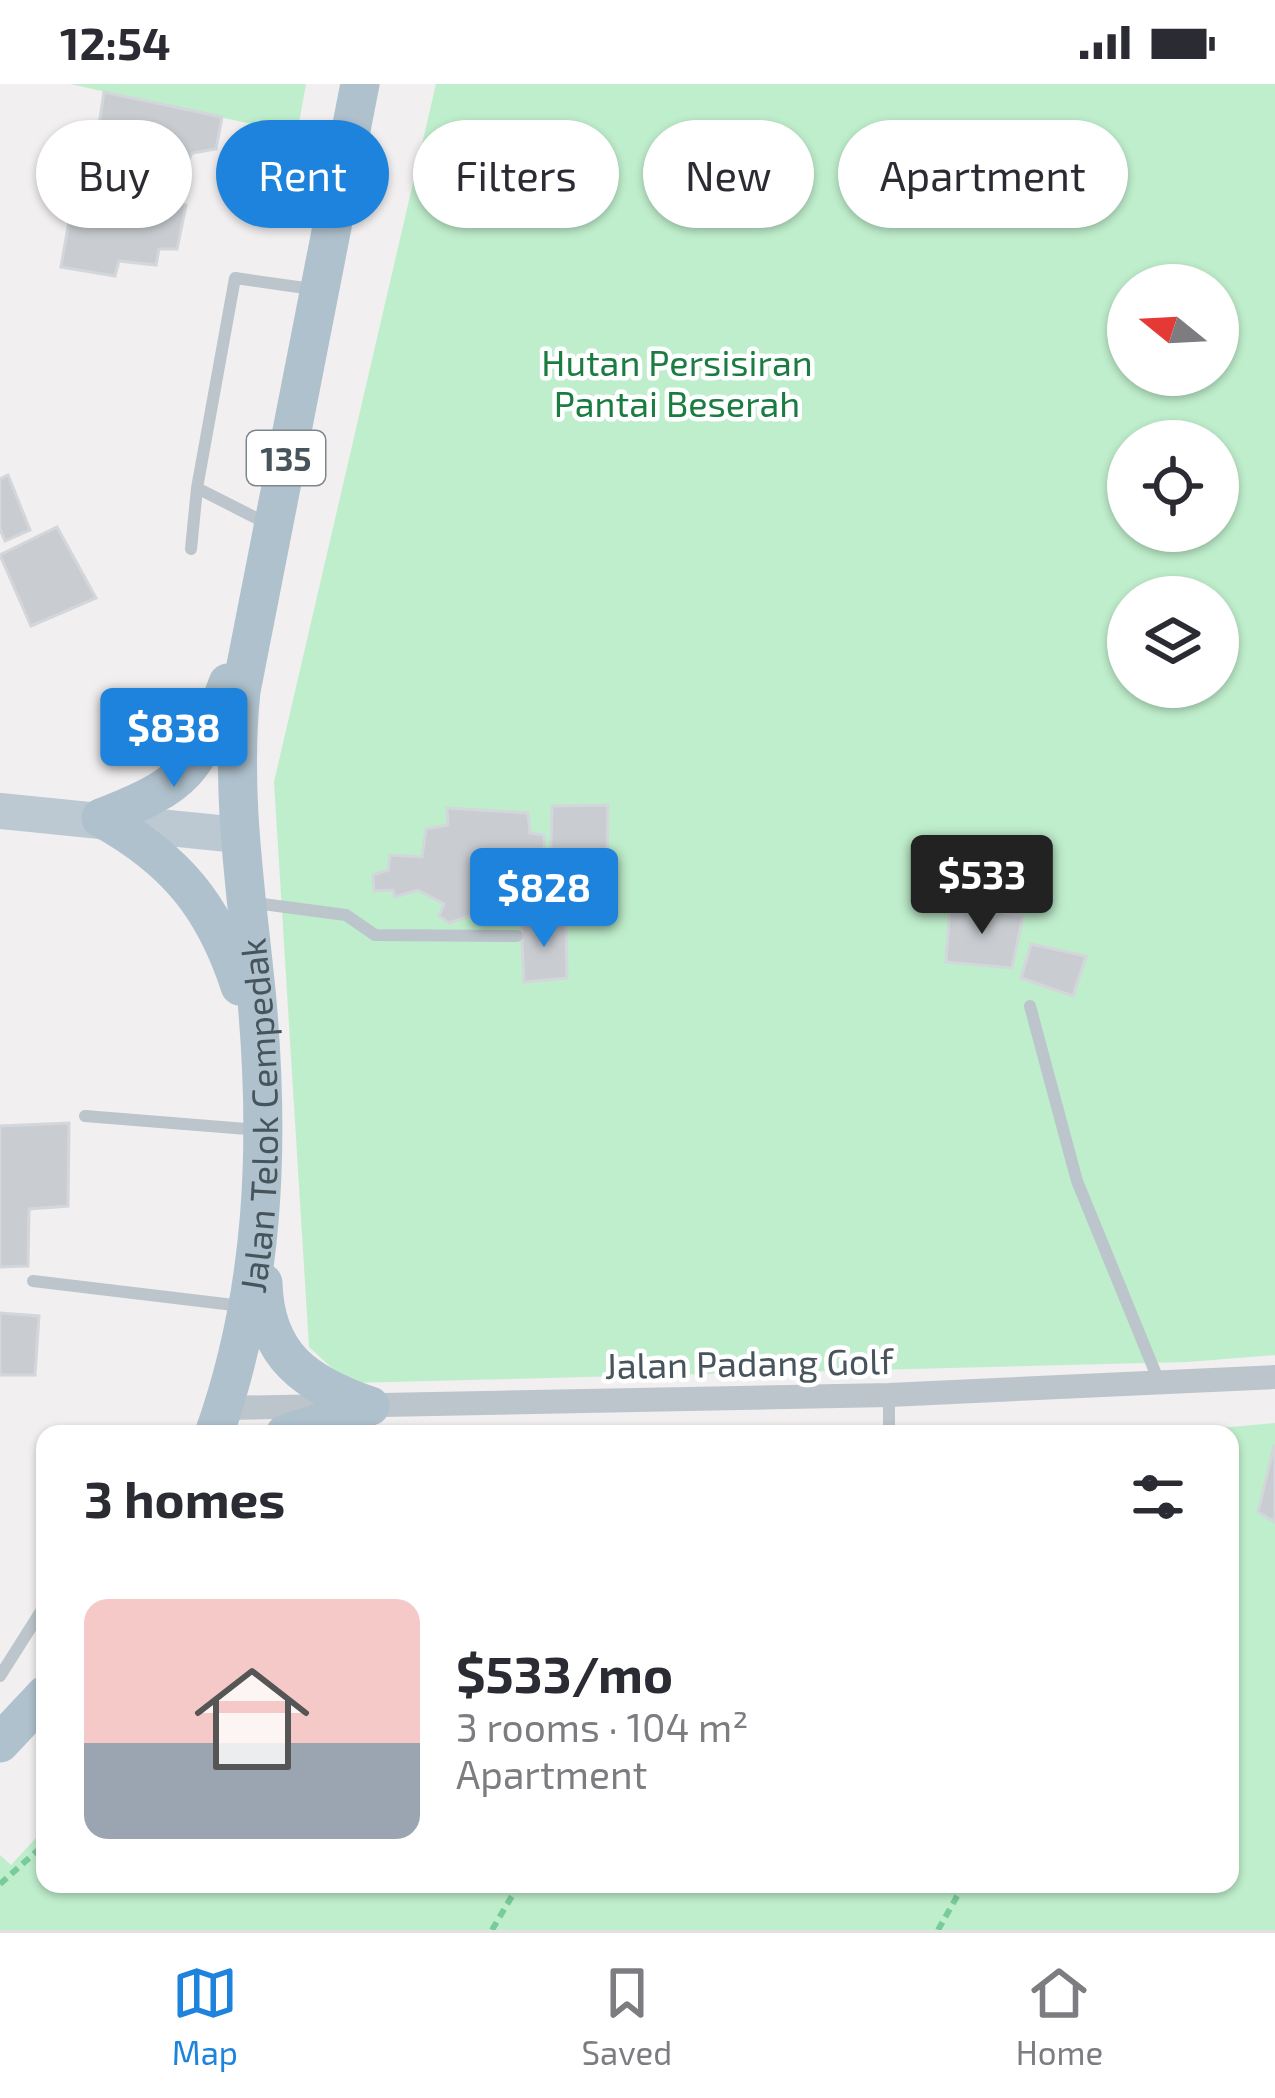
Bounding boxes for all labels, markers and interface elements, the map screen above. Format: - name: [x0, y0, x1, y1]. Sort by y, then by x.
- text: 12:54: [60, 15, 171, 69]
- chip: Buy: [36, 120, 192, 228]
- chip: Rent: [216, 120, 389, 228]
- chip: Filters: [413, 120, 619, 228]
- chip: New: [643, 120, 814, 228]
- chip: Apartment: [838, 120, 1128, 228]
- north arrow: [1107, 264, 1239, 396]
- map controls: [1107, 264, 1239, 708]
- park label: Hutan Persisiran Pantai Beserah: [541, 340, 813, 424]
- button: locate: [1107, 420, 1239, 552]
- road number: 135: [247, 431, 325, 485]
- button: layers: [1107, 576, 1239, 708]
- pin: $838: [103, 688, 245, 790]
- text: $838: [127, 703, 221, 750]
- pin: $533: [911, 835, 1053, 937]
- pin: $828: [473, 848, 615, 950]
- text: $533: [938, 850, 1026, 897]
- text: $828: [497, 863, 591, 910]
- street label: Jalan Telok Cempedak: [229, 936, 284, 1295]
- street label: Jalan Padang Golf: [604, 1338, 895, 1386]
- icon: filters: [1125, 1464, 1191, 1530]
- text: 3 homes: [84, 1467, 285, 1528]
- text: $533/mo: [456, 1642, 673, 1703]
- icon: home: [180, 1647, 324, 1791]
- text: 3 rooms · 104 m²: [456, 1703, 748, 1750]
- text: Apartment: [456, 1750, 647, 1797]
- tab: Map: [172, 1960, 238, 2072]
- tab: Saved: [582, 1960, 672, 2072]
- tab: Home: [1016, 1960, 1103, 2072]

